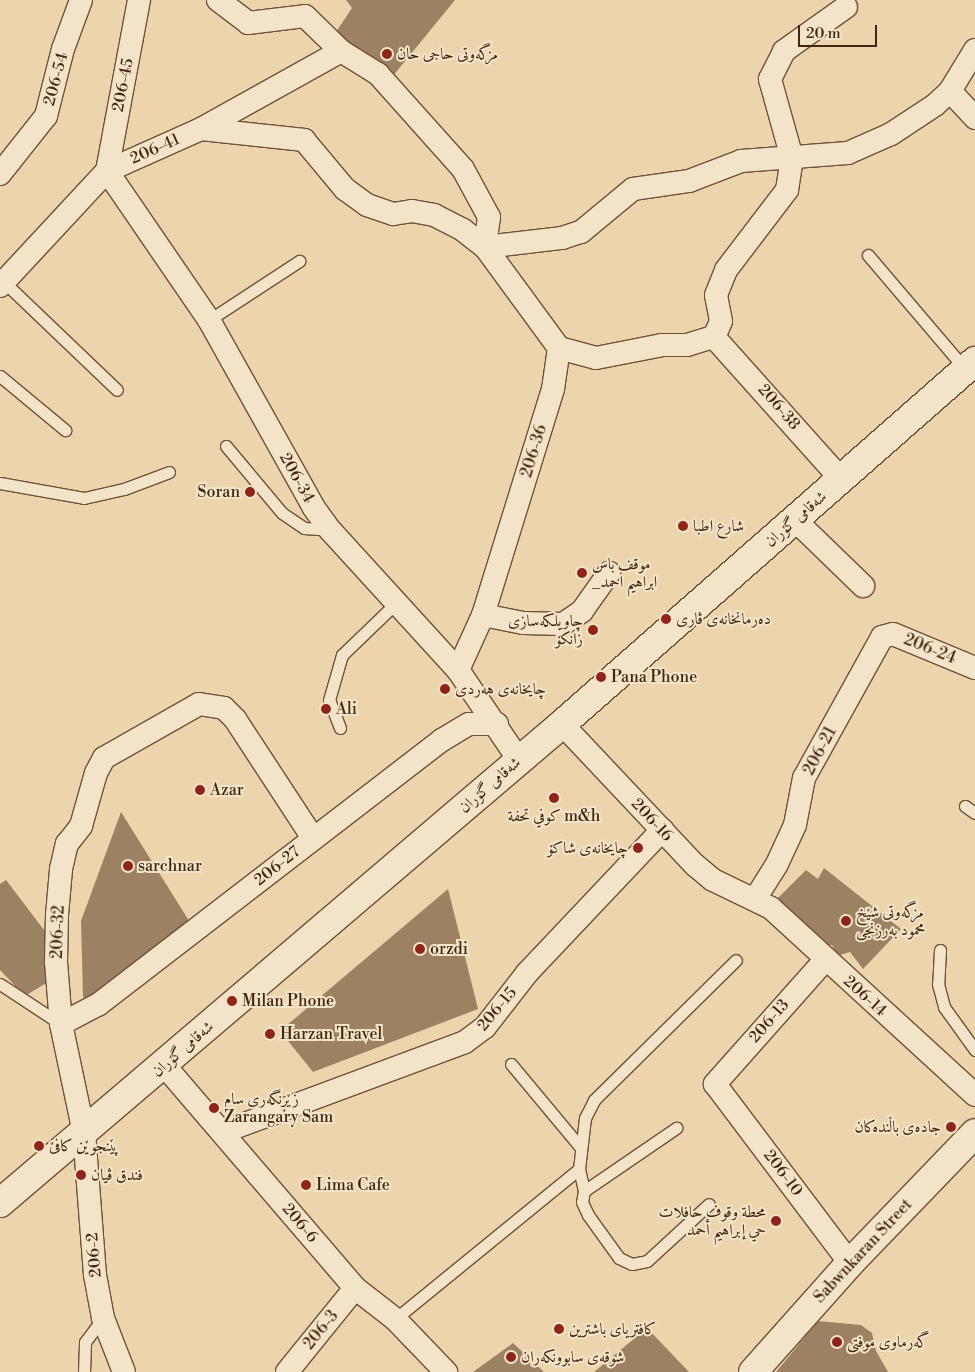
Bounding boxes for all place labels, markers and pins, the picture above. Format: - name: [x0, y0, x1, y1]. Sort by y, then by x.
- place label: مزگەوتی حاجی حان: [397, 44, 498, 64]
- marker: مزگەوتی حاجی حان: [381, 48, 393, 60]
- place label: Soran: [197, 482, 240, 502]
- marker: Soran: [244, 486, 256, 498]
- place label: شارع اطبا: [693, 516, 744, 536]
- marker: شارع اطبا: [677, 520, 689, 532]
- place label: موقف باس _ابراهیم احمد: [592, 554, 657, 592]
- marker: موقف باس _ابراهیم احمد: [576, 567, 588, 579]
- place label: دەرمانخانەی ڤاری: [676, 609, 771, 629]
- place label: چاویلكە‌سازی زانكۆ: [508, 611, 583, 649]
- marker: دەرمانخانەی ڤاری: [660, 613, 672, 625]
- marker: چاویلكە‌سازی زانكۆ: [587, 624, 599, 636]
- place label: Pana Phone: [611, 667, 697, 687]
- marker: Pana Phone: [595, 671, 607, 683]
- place label: چایخانەی هەردی: [455, 679, 546, 699]
- marker: چایخانەی هەردی: [439, 683, 451, 695]
- place label: Ali: [336, 699, 357, 719]
- marker: Ali: [320, 703, 332, 715]
- place label: Azar: [210, 780, 244, 800]
- marker: Azar: [194, 784, 206, 796]
- marker: كوفي تحفة m&h: [548, 792, 560, 804]
- place label: كوفي تحفة m&h: [508, 806, 600, 826]
- place label: چایخانەی شاکۆ: [547, 838, 628, 858]
- marker: چایخانەی شاکۆ: [632, 842, 644, 854]
- place label: sarchnar: [138, 856, 202, 876]
- marker: sarchnar: [122, 860, 134, 872]
- place label: مزگەوتی شێخ محمود بەرزنجی: [856, 902, 925, 940]
- marker: مزگەوتی شێخ محمود بەرزنجی: [840, 915, 852, 927]
- place label: orzdi: [430, 939, 468, 959]
- marker: orzdi: [414, 943, 426, 955]
- place label: Milan Phone: [242, 991, 334, 1011]
- marker: Milan Phone: [226, 995, 238, 1007]
- place label: Harzan Travel: [280, 1024, 382, 1044]
- marker: Harzan Travel: [264, 1028, 276, 1040]
- place label: زێڕنگەری سام Zarangary Sam: [224, 1089, 333, 1127]
- marker: زێڕنگەری سام Zarangary Sam: [208, 1102, 220, 1114]
- place label: جادەی باڵندەکان: [855, 1117, 941, 1137]
- marker: جادەی باڵندەکان: [945, 1121, 957, 1133]
- place label: پێنجوێن کافێ: [49, 1136, 119, 1156]
- marker: پێنجوێن کافێ: [33, 1140, 45, 1152]
- place label: فندق ڤيان: [91, 1165, 143, 1185]
- marker: فندق ڤيان: [75, 1169, 87, 1181]
- place label: Lima Cafe: [316, 1175, 390, 1195]
- marker: Lima Cafe: [300, 1179, 312, 1191]
- place label: محطة وقوف حافلات حي إبراهيم أحمد: [659, 1202, 766, 1240]
- marker: محطة وقوف حافلات حي إبراهيم أحمد: [770, 1215, 782, 1227]
- place label: كافترياى باشترين: [569, 1319, 656, 1339]
- marker: كافترياى باشترين: [553, 1323, 565, 1335]
- place label: گەرماوی موفتی: [847, 1332, 929, 1352]
- marker: گەرماوی موفتی: [831, 1336, 843, 1348]
- place label: شوقەی سابوونکەران: [521, 1347, 624, 1367]
- marker: شوقەی سابوونکەران: [505, 1351, 517, 1363]

